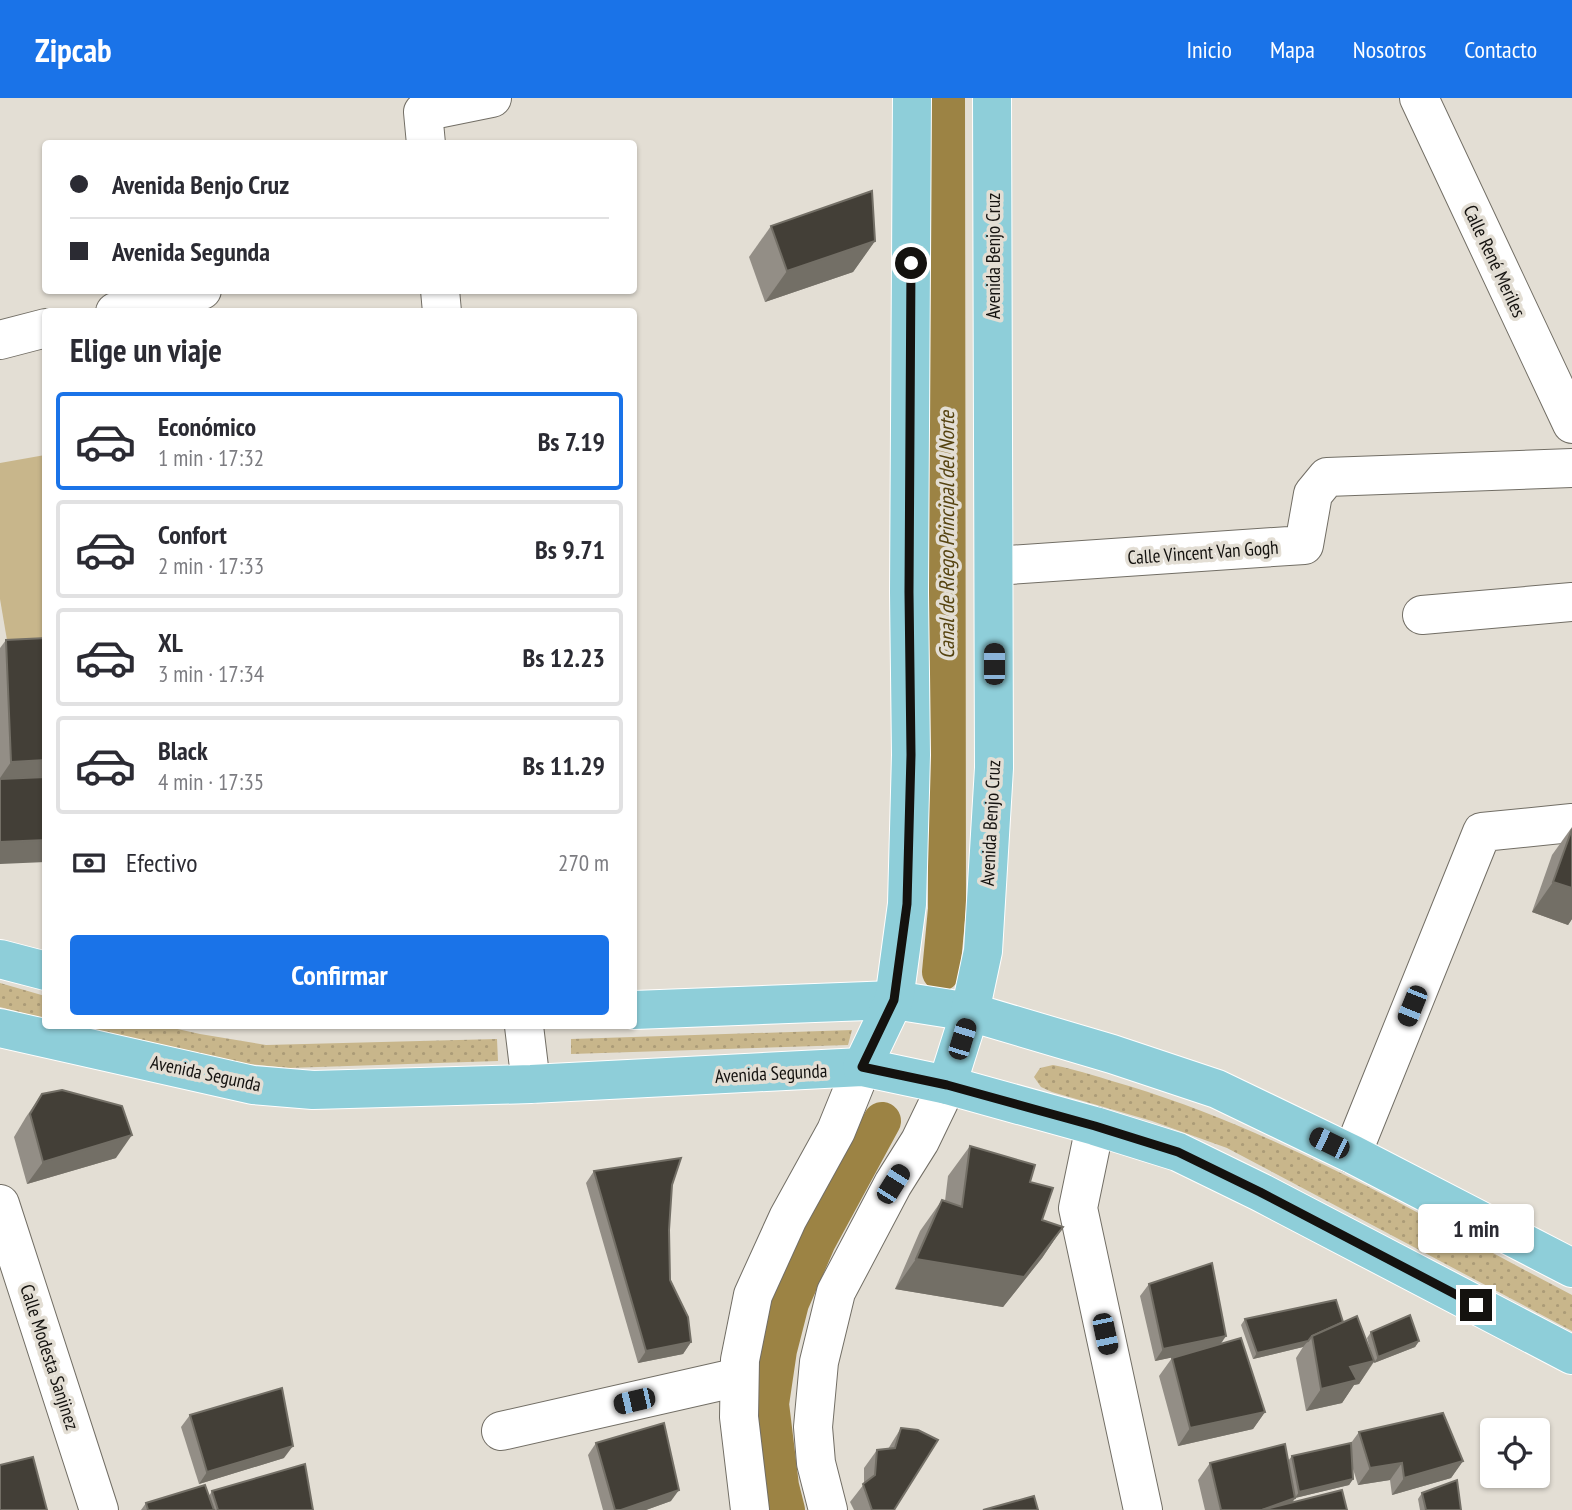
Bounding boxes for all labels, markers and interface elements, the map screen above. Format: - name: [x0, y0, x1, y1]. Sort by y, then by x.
- text: Zipcab: [35, 28, 112, 71]
- text: Inicio: [1186, 34, 1232, 65]
- text: Mapa: [1270, 34, 1315, 65]
- text: Nosotros: [1353, 34, 1426, 65]
- text: Contacto: [1464, 34, 1537, 65]
- text: Avenida Benjo Cruz: [112, 168, 289, 201]
- street label: Avenida Benjo Cruz: [981, 193, 1005, 319]
- street label: Calle René Meriles: [1459, 201, 1531, 321]
- text: Avenida Segunda: [112, 235, 270, 268]
- route start: [895, 247, 927, 279]
- text: Elige un viaje: [70, 329, 222, 371]
- icon: car: [74, 410, 137, 473]
- text: Económico: [158, 410, 256, 443]
- water label: Canal de Riego Principal del Norte: [933, 410, 960, 659]
- text: Bs 7.19: [538, 425, 605, 458]
- text: 1 min · 17:32: [158, 443, 264, 472]
- icon: car: [74, 518, 137, 581]
- text: Confort: [158, 518, 227, 551]
- text: Bs 9.71: [535, 533, 605, 566]
- street label: Calle Vincent Van Gogh: [1127, 535, 1279, 569]
- text: 2 min · 17:33: [158, 551, 264, 580]
- icon: car: [74, 626, 137, 689]
- text: XL: [158, 626, 183, 659]
- text: Bs 12.23: [523, 641, 605, 674]
- car: [984, 643, 1005, 685]
- text: 3 min · 17:34: [158, 659, 264, 688]
- icon: car: [74, 734, 137, 797]
- text: Black: [158, 734, 208, 767]
- text: Bs 11.29: [523, 749, 605, 782]
- street label: Avenida Benjo Cruz: [975, 759, 1005, 887]
- text: 4 min · 17:35: [158, 767, 264, 796]
- icon: cash: [70, 844, 108, 882]
- text: Efectivo: [126, 846, 198, 879]
- text: 270 m: [558, 848, 609, 877]
- button: Confirmar: [70, 935, 609, 1015]
- car: [1395, 983, 1430, 1029]
- car: [946, 1016, 979, 1062]
- street label: Avenida Segunda: [149, 1050, 263, 1096]
- street label: Avenida Segunda: [714, 1058, 828, 1088]
- car: [1306, 1124, 1353, 1162]
- car: [873, 1161, 914, 1207]
- callout: 1 min: [1418, 1204, 1534, 1252]
- text: 1 min: [1453, 1214, 1499, 1243]
- street label: Calle Modesta Sanjinez: [15, 1281, 85, 1433]
- route end: [1460, 1289, 1492, 1321]
- car: [1091, 1311, 1120, 1357]
- car: [612, 1386, 657, 1416]
- map controls: [1480, 1418, 1550, 1488]
- button: locate: [1480, 1418, 1550, 1488]

